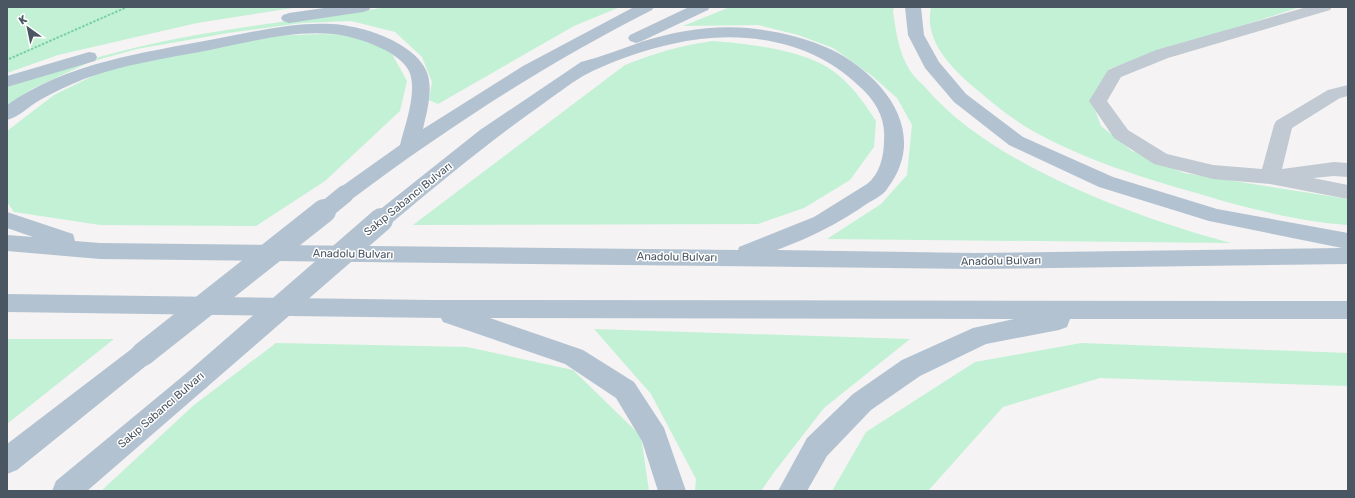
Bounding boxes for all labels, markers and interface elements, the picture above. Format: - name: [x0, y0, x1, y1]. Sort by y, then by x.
- north arrow: [8, 8, 48, 48]
- text: K: [16, 12, 30, 27]
- street label: Sakıp Sabancı Bulvarı: [361, 159, 455, 239]
- street label: Anadolu Bulvarı: [313, 247, 393, 261]
- street label: Anadolu Bulvarı: [637, 250, 717, 264]
- street label: Anadolu Bulvarı: [961, 254, 1041, 268]
- street label: Sakıp Sabancı Bulvarı: [115, 369, 207, 451]

